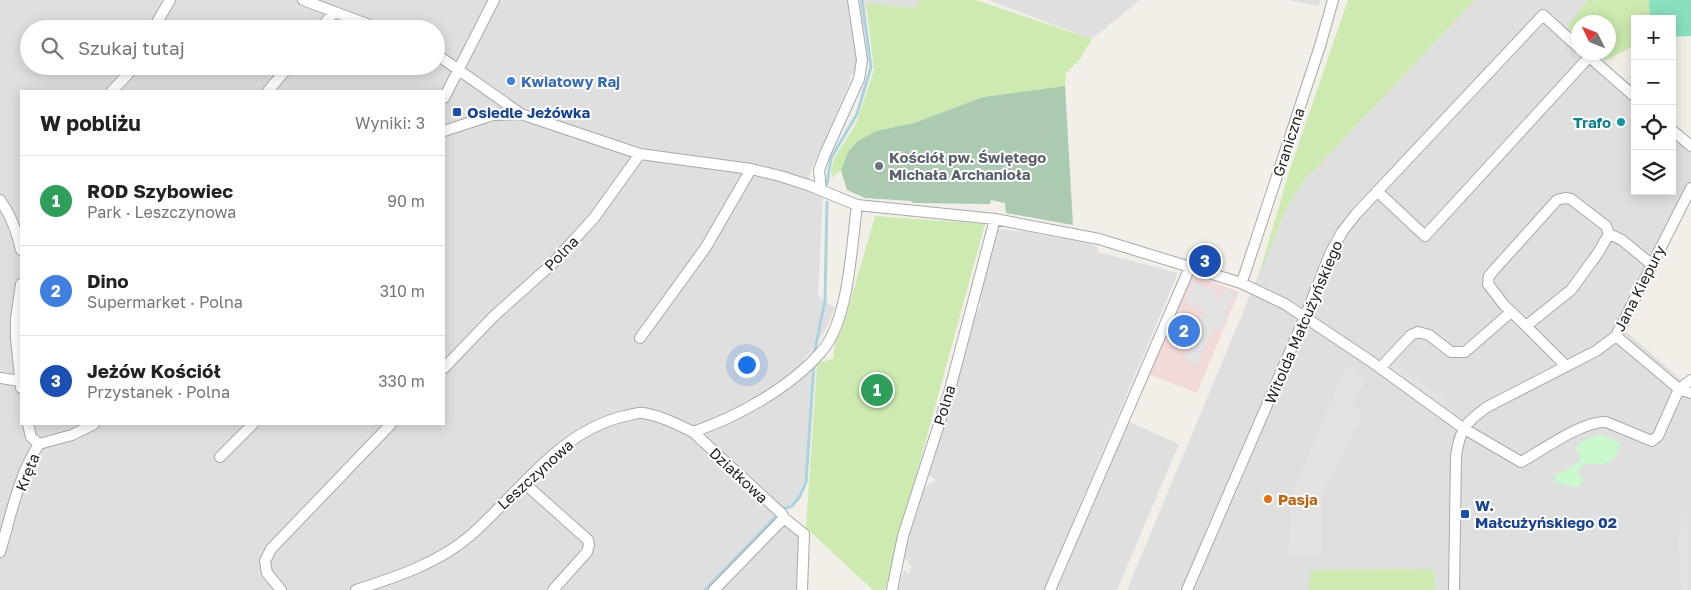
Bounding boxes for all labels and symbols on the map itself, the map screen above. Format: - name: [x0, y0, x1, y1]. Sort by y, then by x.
- north arrow: [1571, 15, 1616, 60]
- place label: Kwiatowy Raj: [521, 72, 620, 90]
- marker: Kwiatowy Raj: [505, 75, 517, 87]
- place label: Osiedle Jeżówka: [467, 103, 591, 121]
- street label: Graniczna: [1268, 105, 1308, 179]
- marker: Osiedle Jeżówka: [451, 106, 463, 118]
- place label: Trafo: [1573, 113, 1611, 131]
- marker: Trafo: [1615, 116, 1627, 128]
- place label: Kościół pw. Świętego Michała Archanioła: [889, 148, 1046, 183]
- marker: Kościół pw. Świętego Michała Archanioła: [873, 160, 885, 172]
- street label: Polna: [540, 232, 582, 274]
- street label: Witolda Małcużyńskiego: [1260, 238, 1346, 406]
- street label: Jana Kiepury: [1610, 241, 1669, 334]
- pin: 3: [1189, 242, 1221, 280]
- pin: 2: [1168, 312, 1200, 350]
- your location: [734, 352, 760, 378]
- pin: 1: [861, 371, 893, 409]
- street label: Polna: [929, 383, 959, 427]
- street label: Leszczynowa: [493, 435, 577, 513]
- street label: Działkowa: [706, 444, 772, 506]
- street label: Kręta: [11, 450, 43, 494]
- place label: Pasja: [1278, 490, 1318, 508]
- marker: Pasja: [1262, 493, 1274, 505]
- place label: W. Małcużyńskiego 02: [1475, 496, 1617, 531]
- marker: W. Małcużyńskiego 02: [1459, 508, 1471, 520]

